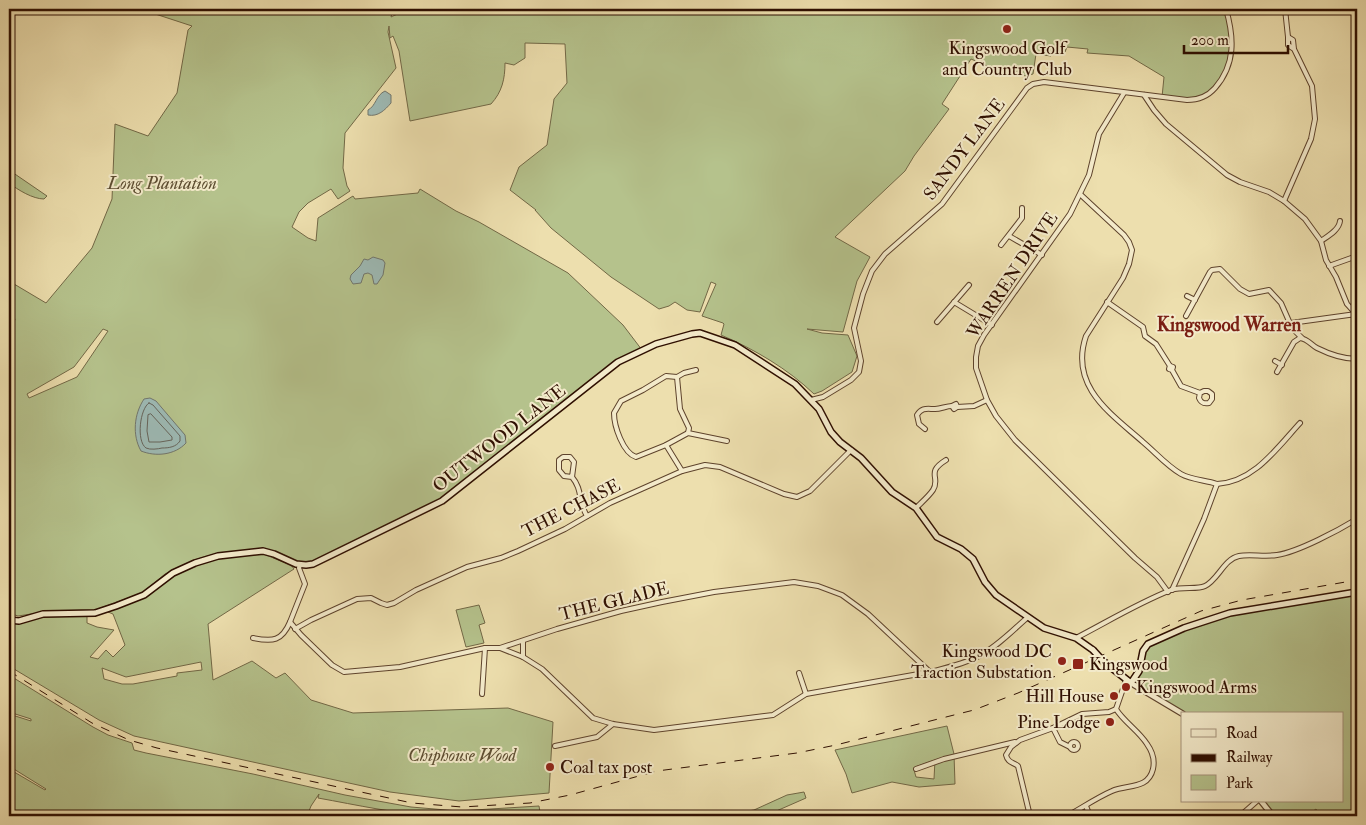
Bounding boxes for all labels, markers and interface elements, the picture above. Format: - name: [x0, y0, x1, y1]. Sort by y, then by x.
- scale bar: [1184, 22, 1287, 54]
- marker: Kingswood Golf and Country Club: [1001, 23, 1013, 35]
- text: 200 m: [1191, 31, 1229, 50]
- place label: Kingswood Golf and Country Club: [942, 37, 1072, 81]
- street label: SANDY LANE: [919, 94, 1010, 205]
- park label: Long Plantation: [106, 172, 217, 195]
- street label: WARREN DRIVE: [961, 208, 1063, 344]
- district label: Kingswood Warren: [1157, 313, 1301, 338]
- street label: OUTWOOD LANE: [428, 379, 570, 498]
- street label: THE CHASE: [518, 474, 624, 543]
- street label: THE GLADE: [557, 577, 671, 626]
- place label: Kingswood DC Traction Substation: [911, 640, 1052, 684]
- place label: Kingswood: [1089, 653, 1168, 676]
- marker: Kingswood DC Traction Substation: [1056, 655, 1068, 667]
- marker: Kingswood: [1071, 657, 1085, 671]
- place label: Kingswood Arms: [1136, 676, 1257, 699]
- marker: Kingswood Arms: [1120, 681, 1132, 693]
- place label: Hill House: [1025, 685, 1104, 708]
- marker: Hill House: [1108, 690, 1120, 702]
- place label: Pine Lodge: [1017, 711, 1100, 734]
- legend: [1181, 712, 1344, 802]
- marker: Pine Lodge: [1104, 716, 1116, 728]
- text: Road: [1226, 724, 1258, 743]
- park label: Chiphouse Wood: [408, 744, 518, 767]
- text: Railway: [1226, 748, 1273, 767]
- place label: Coal tax post: [560, 756, 653, 779]
- marker: Coal tax post: [544, 761, 556, 773]
- text: Park: [1226, 774, 1253, 793]

